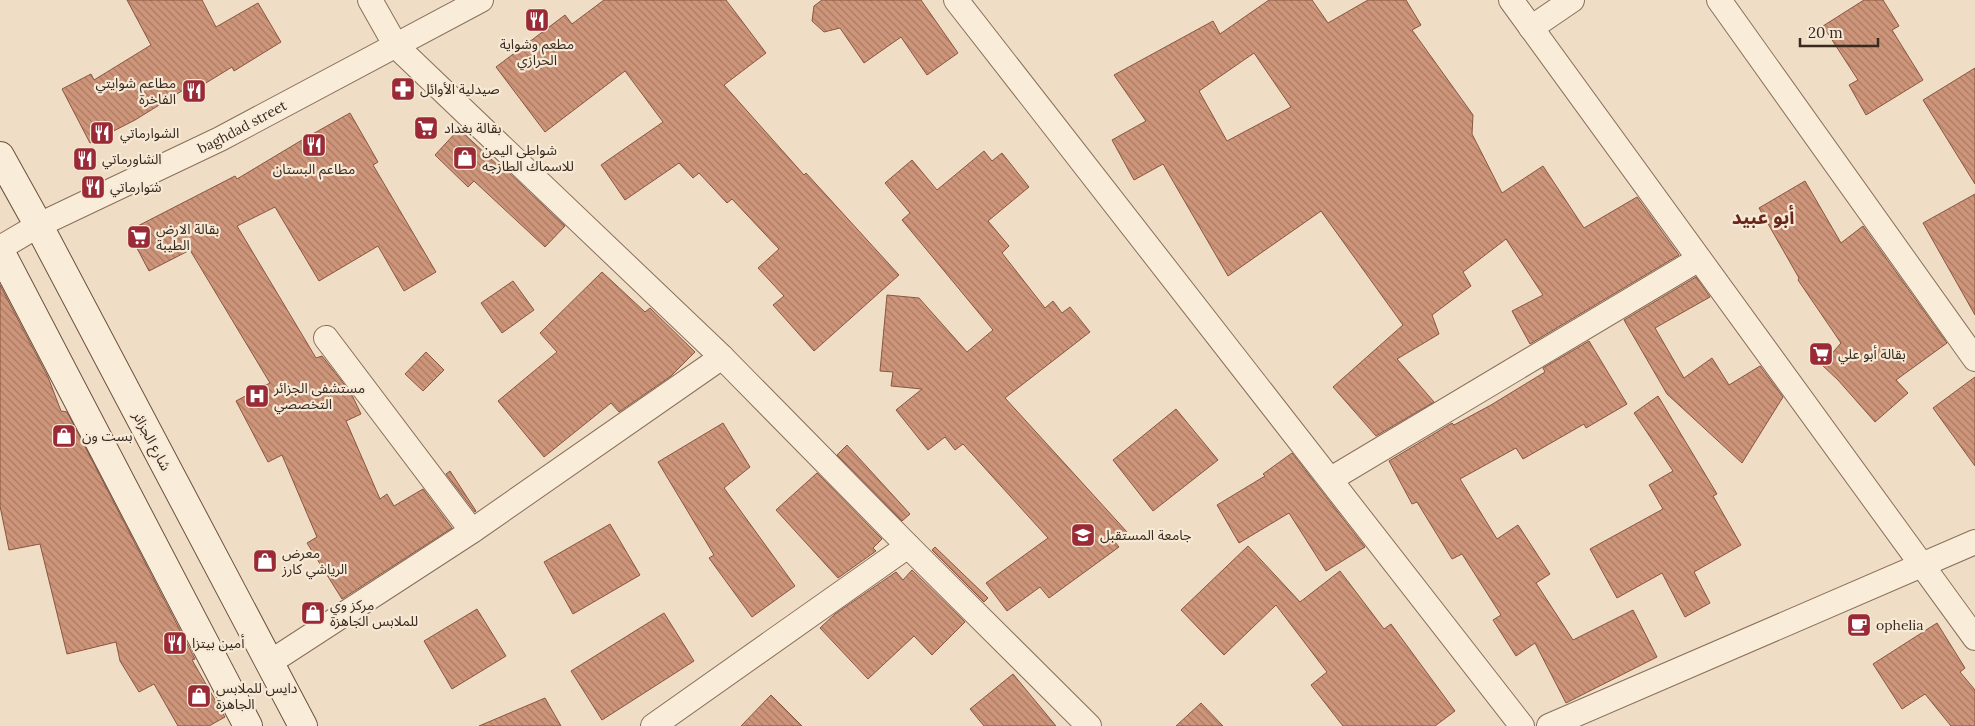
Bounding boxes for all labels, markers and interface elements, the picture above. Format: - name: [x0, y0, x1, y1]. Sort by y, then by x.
- restaurant icon: مطعم وشواية الحرازي: [524, 7, 550, 33]
- scale bar: [1800, 15, 1878, 47]
- text: 20 m: [1808, 23, 1843, 42]
- place label: مطعم وشواية الحرازي: [500, 35, 574, 71]
- place label: مطاعم شوايتي الفاخرة: [95, 74, 176, 108]
- pharmacy icon: صيدلية الأوائل: [390, 76, 416, 102]
- restaurant icon: مطاعم شوايتي الفاخرة: [181, 78, 207, 104]
- place label: صيدلية الأوائل: [420, 80, 500, 98]
- street label: baghdad street: [195, 96, 290, 157]
- supermarket icon: بقالة بغداد: [413, 115, 439, 141]
- place label: بقالة بغداد: [444, 119, 502, 137]
- restaurant icon: الشوارماتي: [89, 120, 115, 146]
- place label: الشوارماتي: [120, 124, 179, 144]
- restaurant icon: مطاعم البستان: [301, 132, 327, 158]
- place label: شواطى اليمن للاسماك الطازجه: [482, 141, 574, 175]
- shop icon: شواطى اليمن للاسماك الطازجه: [452, 145, 478, 171]
- restaurant icon: الشاورماتي: [72, 146, 98, 172]
- place label: الشاورماتي: [102, 150, 162, 170]
- place label: مطاعم البستان: [273, 160, 355, 180]
- restaurant icon: شوارماتي: [80, 174, 106, 200]
- place label: شوارماتي: [110, 178, 161, 198]
- district label: أبو عبيد: [1732, 204, 1794, 229]
- place label: بقالة الارض الطيبة: [156, 220, 220, 254]
- supermarket icon: بقالة الارض الطيبة: [126, 224, 152, 250]
- supermarket icon: بقالة أبو علي: [1808, 341, 1834, 367]
- place label: بقالة أبو علي: [1838, 345, 1906, 365]
- place label: مستشفى الجزائر التخصصي: [273, 379, 365, 415]
- hospital icon: مستشفى الجزائر التخصصي: [244, 383, 270, 409]
- street label: شارع الجزائر: [127, 407, 175, 475]
- shop icon: بست ون: [51, 423, 77, 449]
- place label: بست ون: [82, 427, 133, 445]
- school or university icon: جامعة المستقبل: [1070, 522, 1096, 548]
- place label: جامعة المستقبل: [1100, 526, 1192, 544]
- place label: معرض الرياشي كارز: [281, 544, 347, 580]
- shop icon: معرض الرياشي كارز: [252, 548, 278, 574]
- place label: مركز وي للملابس الجاهزة: [330, 596, 418, 630]
- shop icon: مركز وي للملابس الجاهزة: [300, 600, 326, 626]
- cafe icon: ophelia: [1846, 612, 1872, 638]
- place label: ophelia: [1876, 616, 1924, 634]
- restaurant icon: أمين بيتزا: [162, 630, 188, 656]
- place label: أمين بيتزا: [192, 634, 245, 652]
- place label: دايس للملابس الجاهزة: [216, 679, 298, 713]
- shop icon: دايس للملابس الجاهزة: [186, 683, 212, 709]

